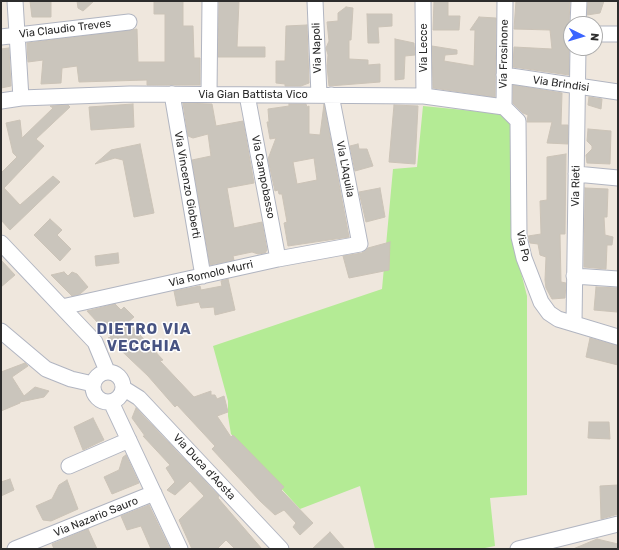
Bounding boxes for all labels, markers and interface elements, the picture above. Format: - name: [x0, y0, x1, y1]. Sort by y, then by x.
- north arrow: [563, 16, 603, 56]
- street label: Via Claudio Treves: [18, 17, 112, 41]
- street label: Via Frosinone: [497, 19, 511, 89]
- street label: Via Napoli: [310, 23, 324, 73]
- street label: Via Lecce: [417, 23, 431, 73]
- text: N: [588, 32, 601, 42]
- street label: Via Brindisi: [532, 74, 590, 94]
- street label: Via Gian Battista Vico: [198, 88, 308, 102]
- street label: Via Vincenzo Gioberti: [171, 130, 203, 240]
- street label: Via Campobasso: [248, 134, 278, 220]
- street label: Via L'Aquila: [333, 140, 357, 198]
- street label: Via Rieti: [569, 165, 583, 207]
- street label: Via Po: [513, 229, 533, 263]
- street label: Via Romolo Murri: [168, 258, 254, 290]
- district label: DIETRO VIA VECCHIA: [97, 321, 191, 356]
- street label: Via Duca d'Aosta: [170, 431, 238, 503]
- street label: Via Nazario Sauro: [52, 494, 140, 540]

